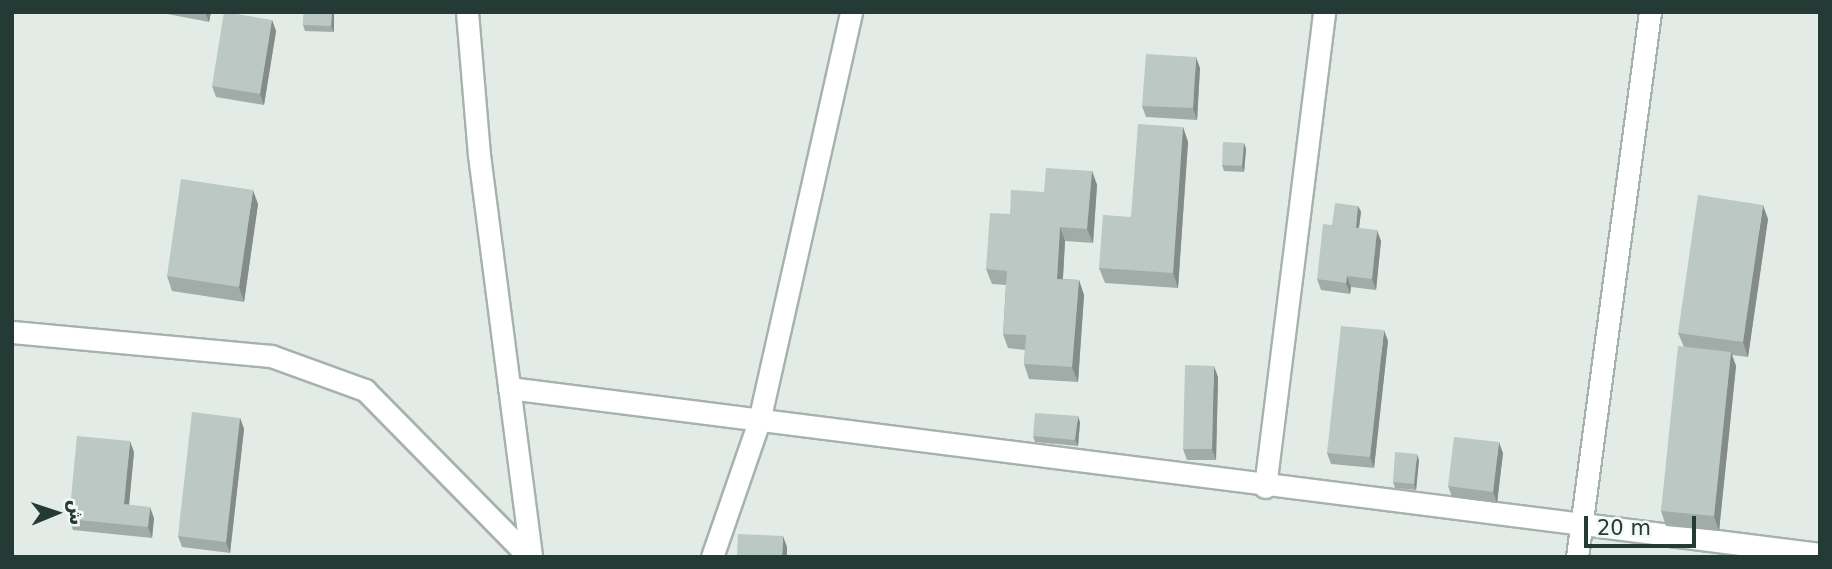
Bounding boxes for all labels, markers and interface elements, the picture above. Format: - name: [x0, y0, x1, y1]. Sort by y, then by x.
- north arrow: [21, 478, 91, 548]
- text: ش: [66, 499, 88, 526]
- scale bar: [1587, 503, 1699, 546]
- text: 20 m: [1597, 516, 1651, 540]

